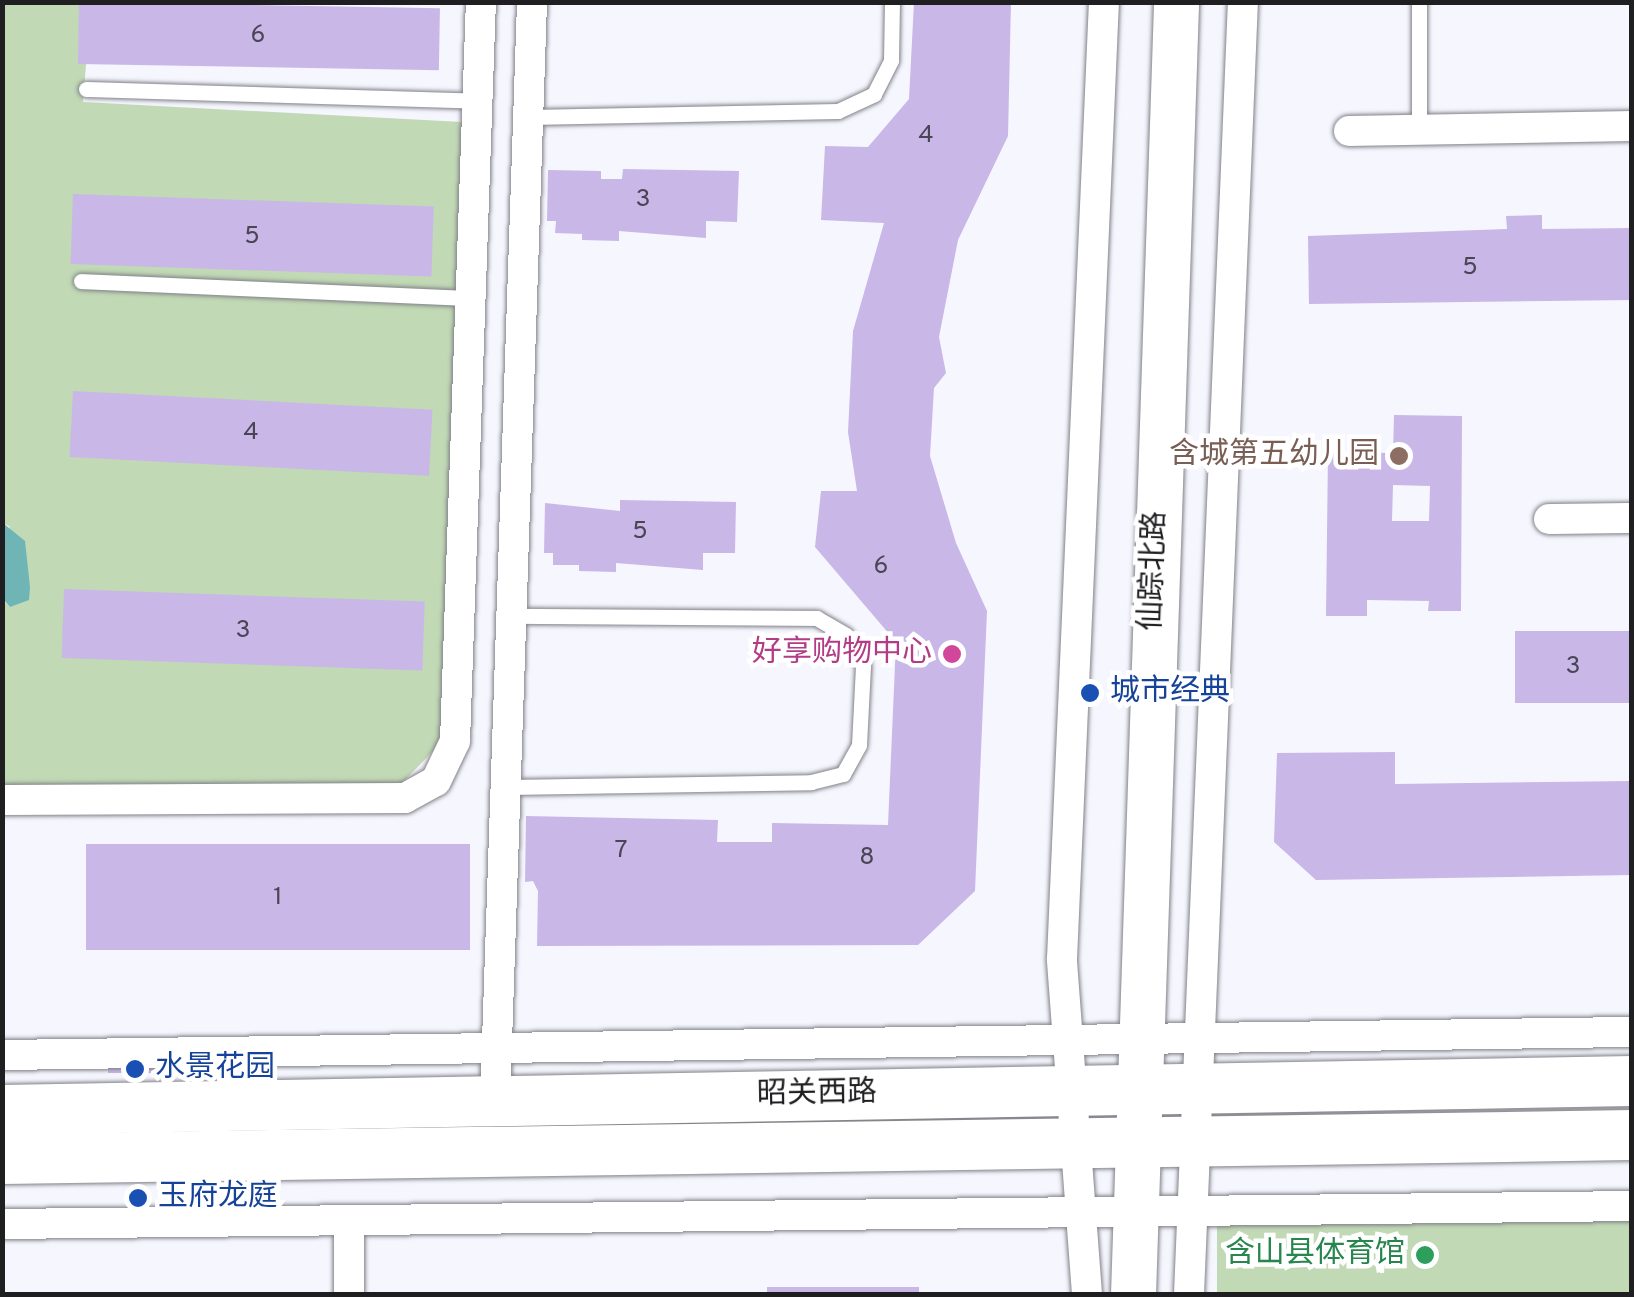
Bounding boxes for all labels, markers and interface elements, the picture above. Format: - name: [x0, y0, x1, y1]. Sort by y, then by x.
- house number: 6: [251, 21, 265, 51]
- house number: 4: [918, 121, 934, 151]
- house number: 3: [635, 185, 651, 215]
- house number: 5: [244, 222, 260, 252]
- house number: 5: [1462, 253, 1478, 283]
- house number: 4: [243, 418, 259, 448]
- place label: 含城第五幼儿园: [1169, 438, 1379, 474]
- marker: 含城第五幼儿园: [1388, 445, 1410, 467]
- street label: 仙踪北路: [1135, 510, 1175, 632]
- house number: 5: [632, 517, 648, 547]
- house number: 6: [874, 552, 888, 582]
- house number: 3: [235, 616, 251, 646]
- place label: 好享购物中心: [752, 636, 932, 672]
- marker: 好享购物中心: [941, 643, 963, 665]
- house number: 3: [1565, 652, 1581, 682]
- place label: 城市经典: [1110, 675, 1230, 711]
- marker: 城市经典: [1079, 682, 1101, 704]
- house number: 7: [614, 836, 628, 866]
- house number: 8: [859, 843, 875, 873]
- house number: 1: [273, 883, 283, 913]
- place label: 水景花园: [155, 1051, 275, 1087]
- marker: 水景花园: [124, 1058, 146, 1080]
- street label: 昭关西路: [757, 1076, 877, 1114]
- place label: 玉府龙庭: [158, 1180, 278, 1216]
- marker: 玉府龙庭: [127, 1187, 149, 1209]
- place label: 含山县体育馆: [1225, 1237, 1405, 1273]
- marker: 含山县体育馆: [1414, 1244, 1436, 1266]

